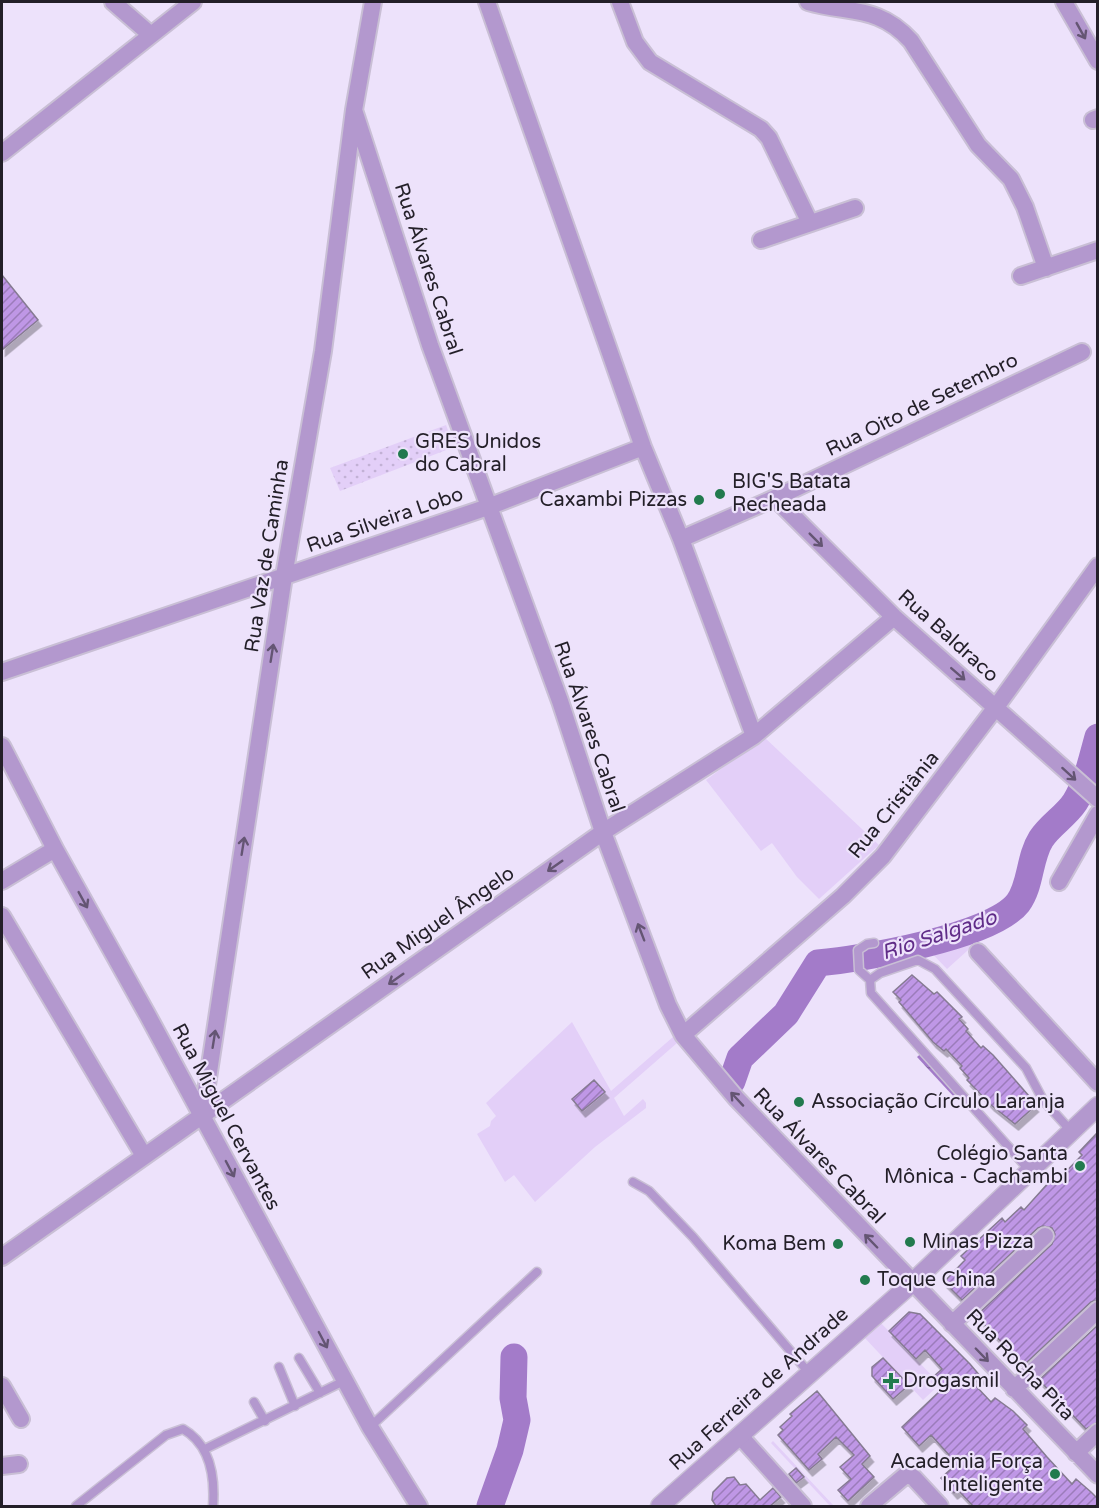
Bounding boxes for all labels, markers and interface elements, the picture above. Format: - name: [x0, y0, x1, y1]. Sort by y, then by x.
- one-way arrow: [1075, 23, 1087, 40]
- street label: Rua Álvares Cabral: [389, 180, 468, 358]
- street label: Rua Oito de Setembro: [822, 348, 1022, 462]
- place label: GRES Unidos do Cabral: [415, 430, 541, 477]
- marker: GRES Unidos do Cabral: [396, 447, 410, 461]
- street label: Rua Vaz de Caminha: [240, 458, 294, 654]
- place label: BIG'S Batata Recheada: [732, 470, 851, 517]
- street label: Rua Silveira Lobo: [303, 482, 467, 558]
- marker: BIG'S Batata Recheada: [713, 487, 727, 501]
- place label: Caxambi Pizzas: [540, 488, 687, 512]
- marker: Caxambi Pizzas: [692, 493, 706, 507]
- one-way arrow: [809, 532, 824, 547]
- street label: Rua Baldraco: [893, 585, 1003, 687]
- street label: Rua Álvares Cabral: [548, 638, 631, 816]
- one-way arrow: [267, 644, 278, 664]
- one-way arrow: [950, 667, 965, 681]
- street label: Rua Cristiânia: [843, 747, 945, 863]
- one-way arrow: [1062, 767, 1077, 781]
- one-way arrow: [238, 837, 249, 857]
- street label: Rua Miguel Ângelo: [356, 860, 519, 985]
- one-way arrow: [548, 860, 564, 872]
- one-way arrow: [78, 891, 90, 908]
- water label: Rio Salgado: [878, 904, 1001, 965]
- one-way arrow: [635, 924, 646, 942]
- one-way arrow: [389, 973, 405, 985]
- street label: Rua Miguel Cervantes: [167, 1020, 285, 1214]
- one-way arrow: [208, 1030, 219, 1049]
- street label: Rua Álvares Cabral: [748, 1082, 891, 1229]
- place label: Associação Círculo Laranja: [811, 1090, 1065, 1114]
- one-way arrow: [730, 1092, 744, 1107]
- marker: Associação Círculo Laranja: [792, 1095, 806, 1109]
- place label: Colégio Santa Mônica - Cachambi: [884, 1142, 1068, 1189]
- marker: Colégio Santa Mônica - Cachambi: [1073, 1159, 1087, 1173]
- one-way arrow: [224, 1160, 236, 1177]
- place label: Minas Pizza: [922, 1230, 1034, 1254]
- place label: Koma Bem: [722, 1232, 826, 1256]
- one-way arrow: [864, 1233, 879, 1248]
- marker: Minas Pizza: [903, 1235, 917, 1249]
- marker: Koma Bem: [831, 1237, 845, 1251]
- place label: Toque China: [877, 1268, 996, 1292]
- marker: Toque China: [858, 1273, 872, 1287]
- street label: Rua Ferreira de Andrade: [665, 1302, 853, 1476]
- street label: Rua Rocha Pita: [961, 1304, 1079, 1426]
- one-way arrow: [318, 1331, 329, 1349]
- one-way arrow: [974, 1348, 989, 1363]
- place label: Drogasmil: [903, 1369, 999, 1393]
- marker: Drogasmil: [884, 1374, 898, 1388]
- place label: Academia Força Inteligente: [890, 1450, 1043, 1497]
- marker: Academia Força Inteligente: [1048, 1467, 1062, 1481]

